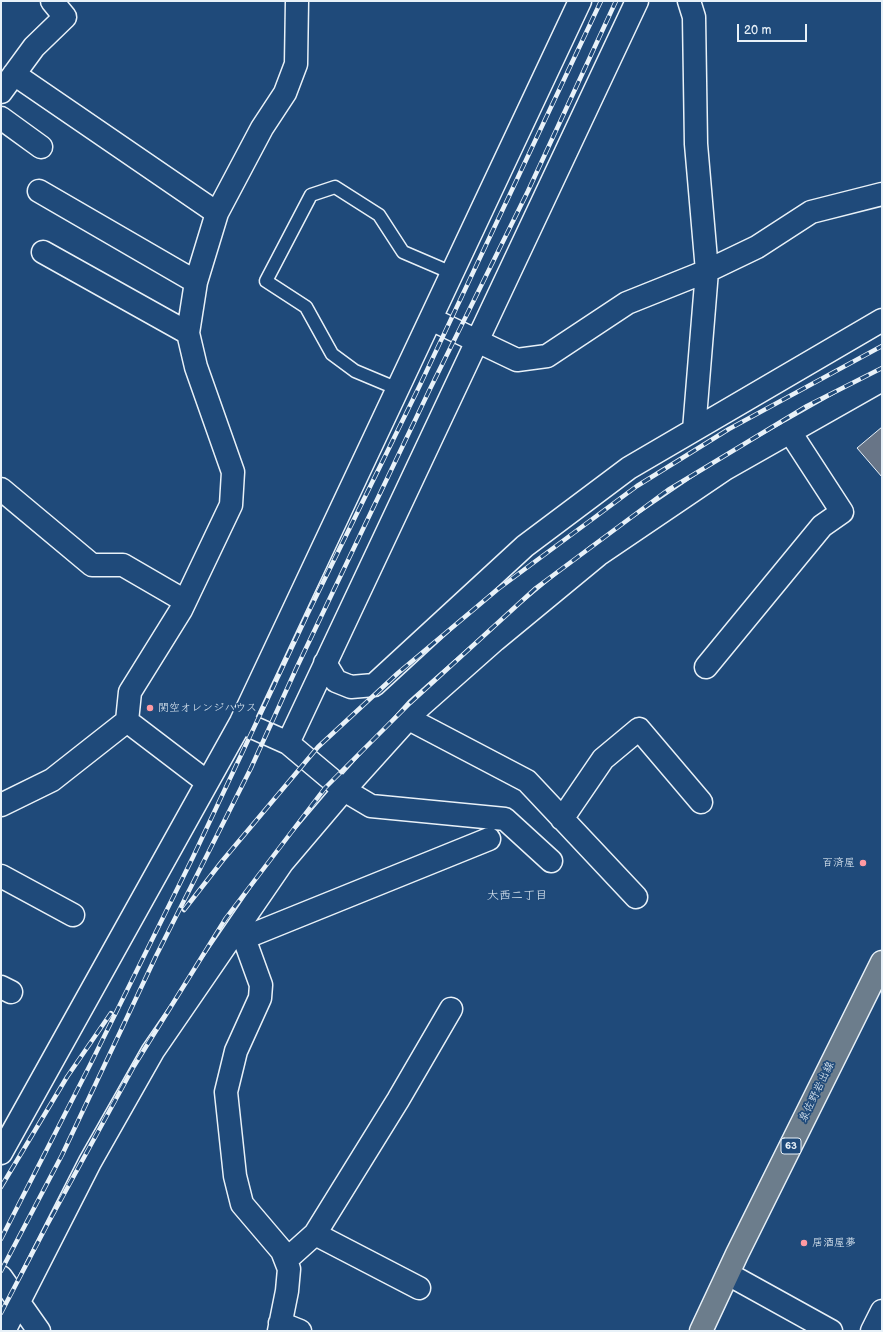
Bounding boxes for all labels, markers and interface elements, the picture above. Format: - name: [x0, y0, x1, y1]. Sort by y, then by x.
- scale bar: [739, 16, 809, 42]
- text: 20 m: [744, 23, 771, 38]
- place label: 関空オレンジハウス: [158, 701, 257, 715]
- marker: 関空オレンジハウス: [145, 703, 155, 713]
- place label: 百済屋: [822, 856, 855, 870]
- marker: 百済屋: [858, 858, 868, 868]
- district label: 大西二丁目: [487, 889, 547, 903]
- street label: 泉佐野岩出線: [797, 1059, 837, 1125]
- road number: 63: [781, 1138, 801, 1154]
- place label: 居酒屋夢: [812, 1236, 856, 1250]
- marker: 居酒屋夢: [799, 1238, 809, 1248]

